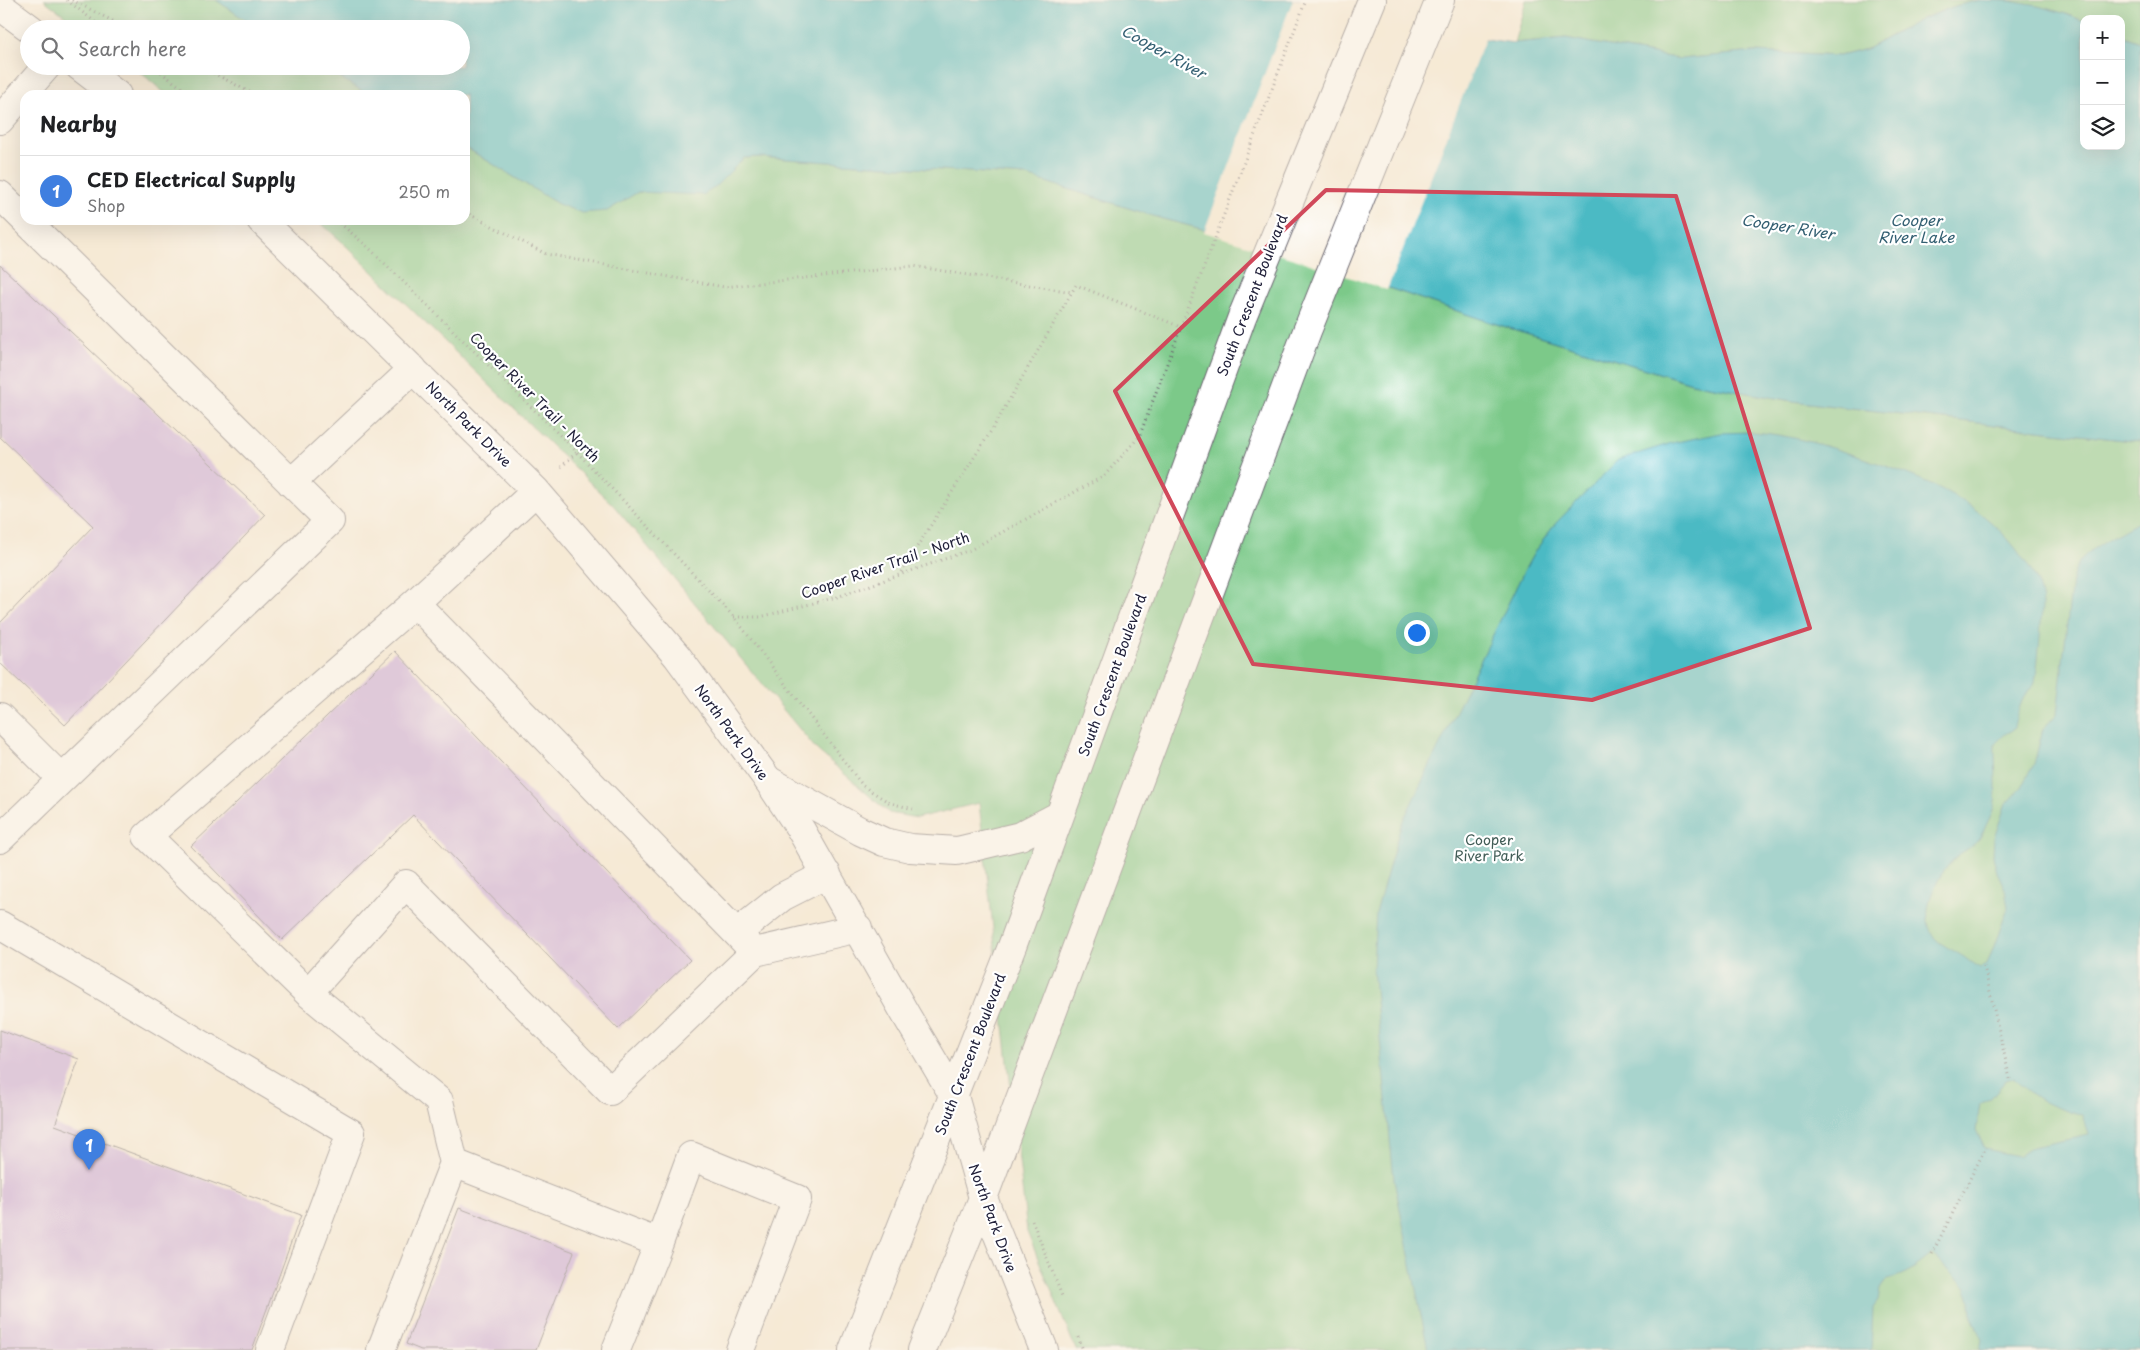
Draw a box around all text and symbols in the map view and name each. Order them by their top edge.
map controls [2080,15,2125,150]
button: + [2080,15,2125,60]
water label: Cooper River [1117,18,1212,85]
search box [20,20,470,75]
icon: search [38,34,66,62]
text: Search here [78,34,187,62]
button: − [2080,60,2125,105]
button: layers [2080,105,2125,150]
text: Nearby [40,107,117,139]
text: CED Electrical Supply [87,165,296,193]
text: 1 [52,179,60,203]
text: 250 m [399,179,450,203]
text: Shop [87,193,125,217]
water label: Cooper River [1740,207,1838,245]
water label: Cooper River Lake [1878,208,1955,248]
street label: South Crescent Boulevard [1211,211,1293,379]
street label: Cooper River Trail - North [465,327,605,467]
street label: North Park Drive [421,376,517,472]
street label: Cooper River Trail - North [798,526,972,604]
street label: South Crescent Boulevard [1073,590,1151,759]
your location [1404,620,1430,646]
street label: North Park Drive [690,680,774,785]
park label: Cooper River Park [1454,829,1525,866]
street label: South Crescent Boulevard [929,970,1011,1138]
pin: 1 [73,1129,105,1170]
street label: North Park Drive [964,1161,1022,1275]

